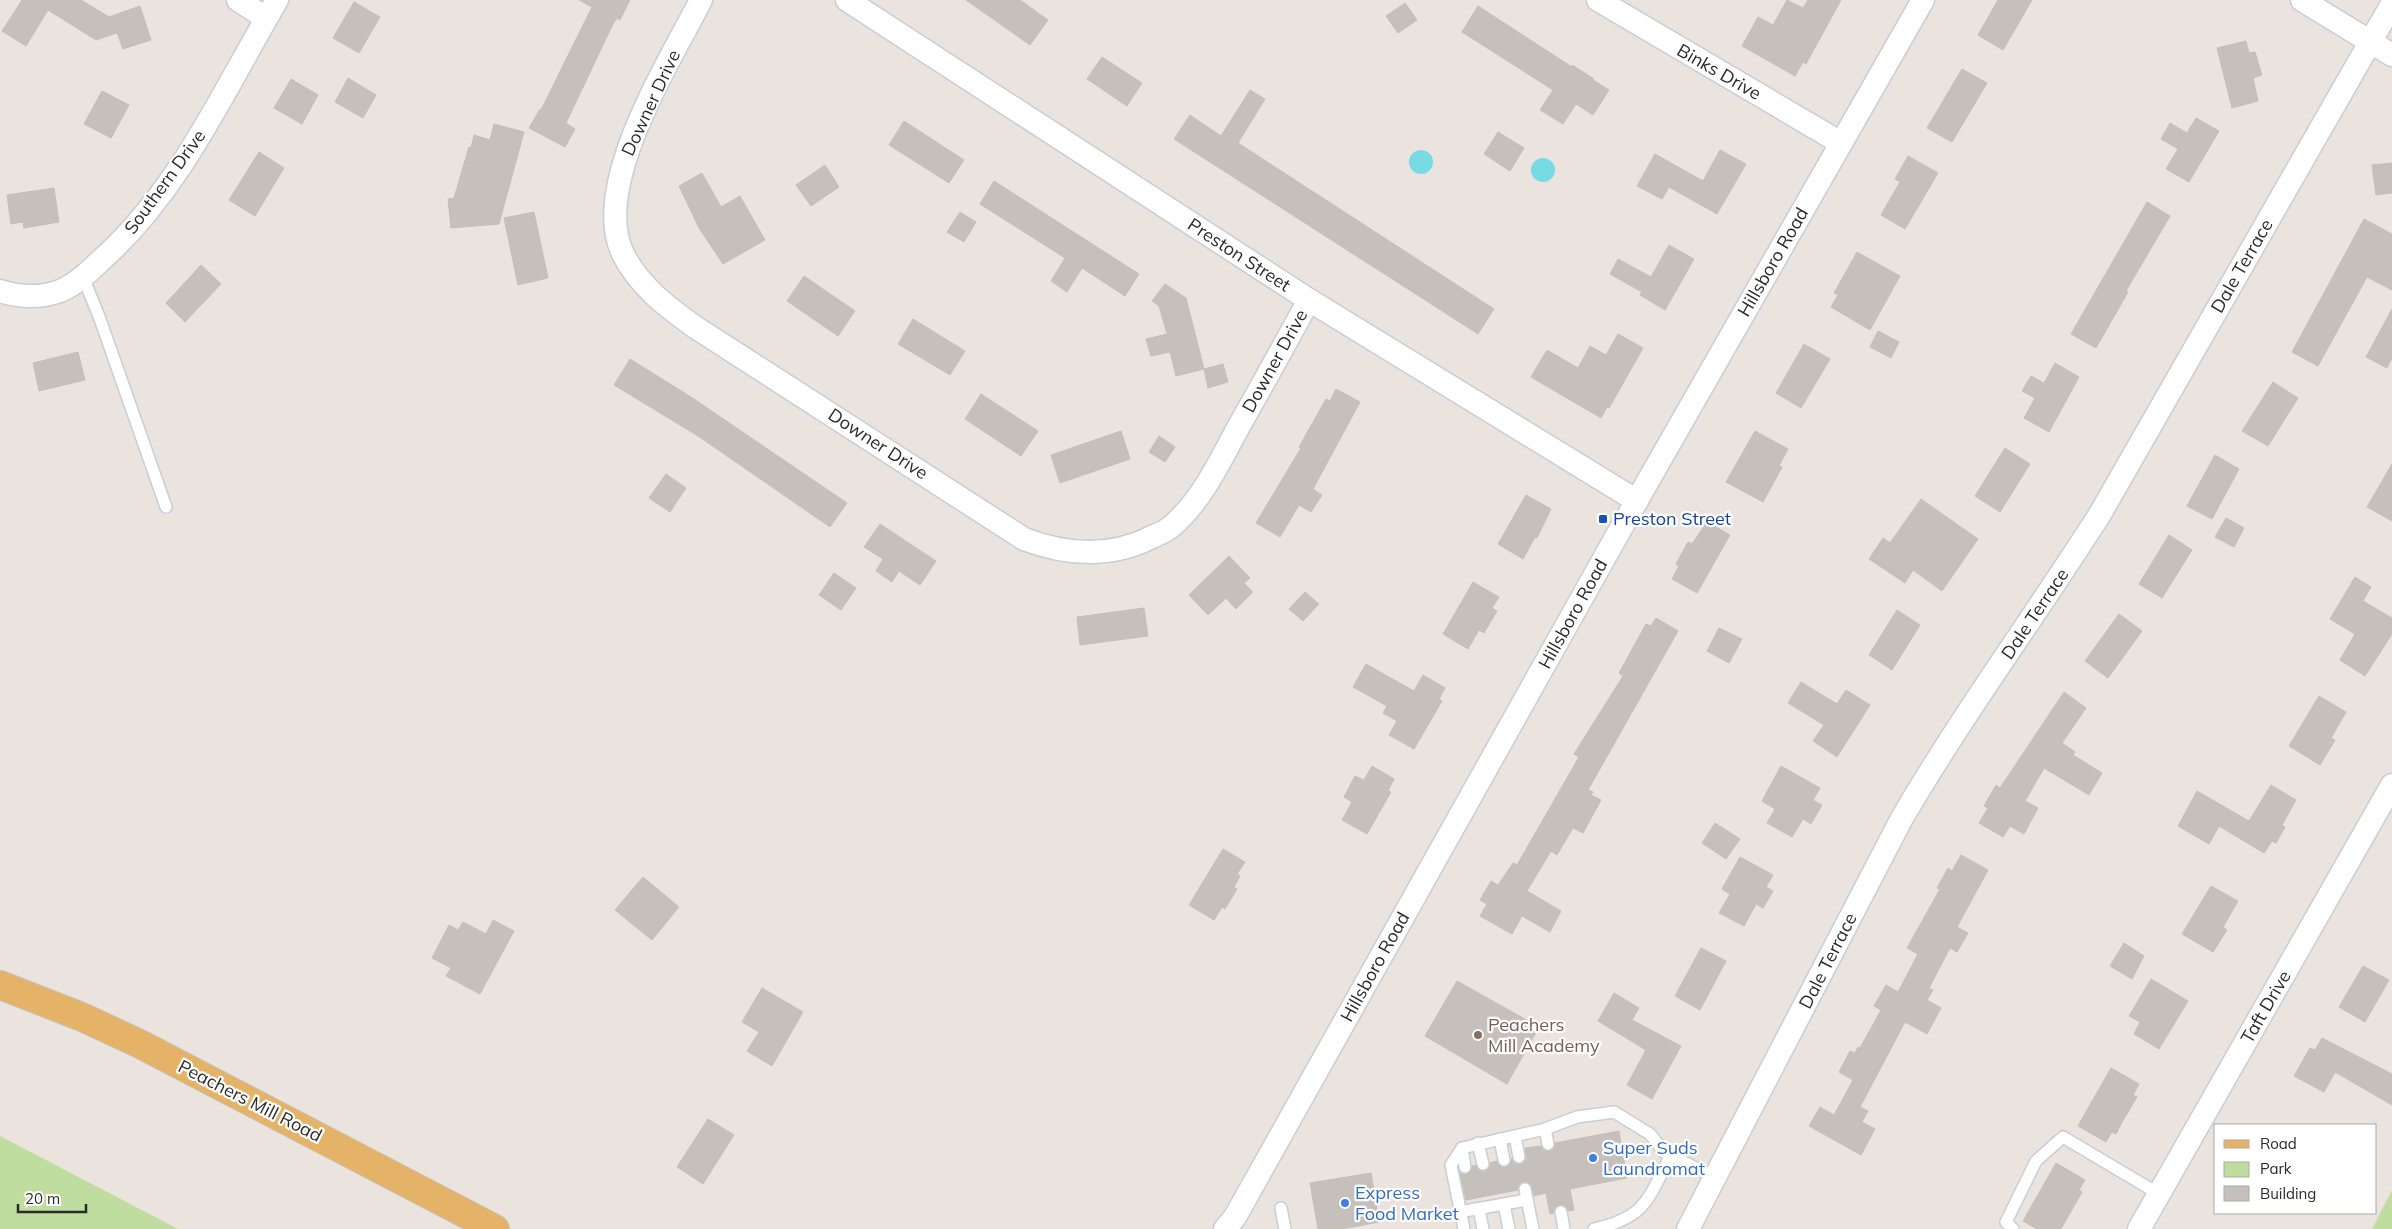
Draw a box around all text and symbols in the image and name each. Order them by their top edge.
street label: Binks Drive [1673,38,1765,105]
street label: Downer Drive [616,46,685,159]
street label: Southern Drive [119,125,210,239]
street label: Hillsboro Road [1732,203,1813,320]
street label: Preston Street [1183,213,1295,296]
street label: Dale Terrace [2205,215,2278,317]
street label: Downer Drive [1237,305,1312,416]
street label: Downer Drive [824,403,932,484]
place label: Preston Street [1613,507,1731,530]
marker: Preston Street [1597,513,1609,525]
street label: Hillsboro Road [1533,555,1612,673]
street label: Dale Terrace [1996,564,2073,664]
street label: Hillsboro Road [1335,908,1414,1026]
street label: Dale Terrace [1794,909,1862,1013]
street label: Taft Drive [2235,966,2296,1047]
place label: Peachers Mill Academy [1488,1013,1600,1057]
marker: Peachers Mill Academy [1472,1029,1484,1041]
street label: Peachers Mill Road [174,1054,326,1147]
legend [2214,1124,2377,1214]
text: Road [2260,1134,2297,1153]
place label: Super Suds Laundromat [1603,1136,1705,1180]
marker: Super Suds Laundromat [1587,1152,1599,1164]
text: Park [2260,1159,2292,1178]
place label: Express Food Market [1355,1181,1459,1225]
scale bar [18,1182,85,1214]
text: Building [2260,1184,2316,1203]
text: 20 m [25,1189,60,1208]
marker: Express Food Market [1339,1197,1351,1209]

